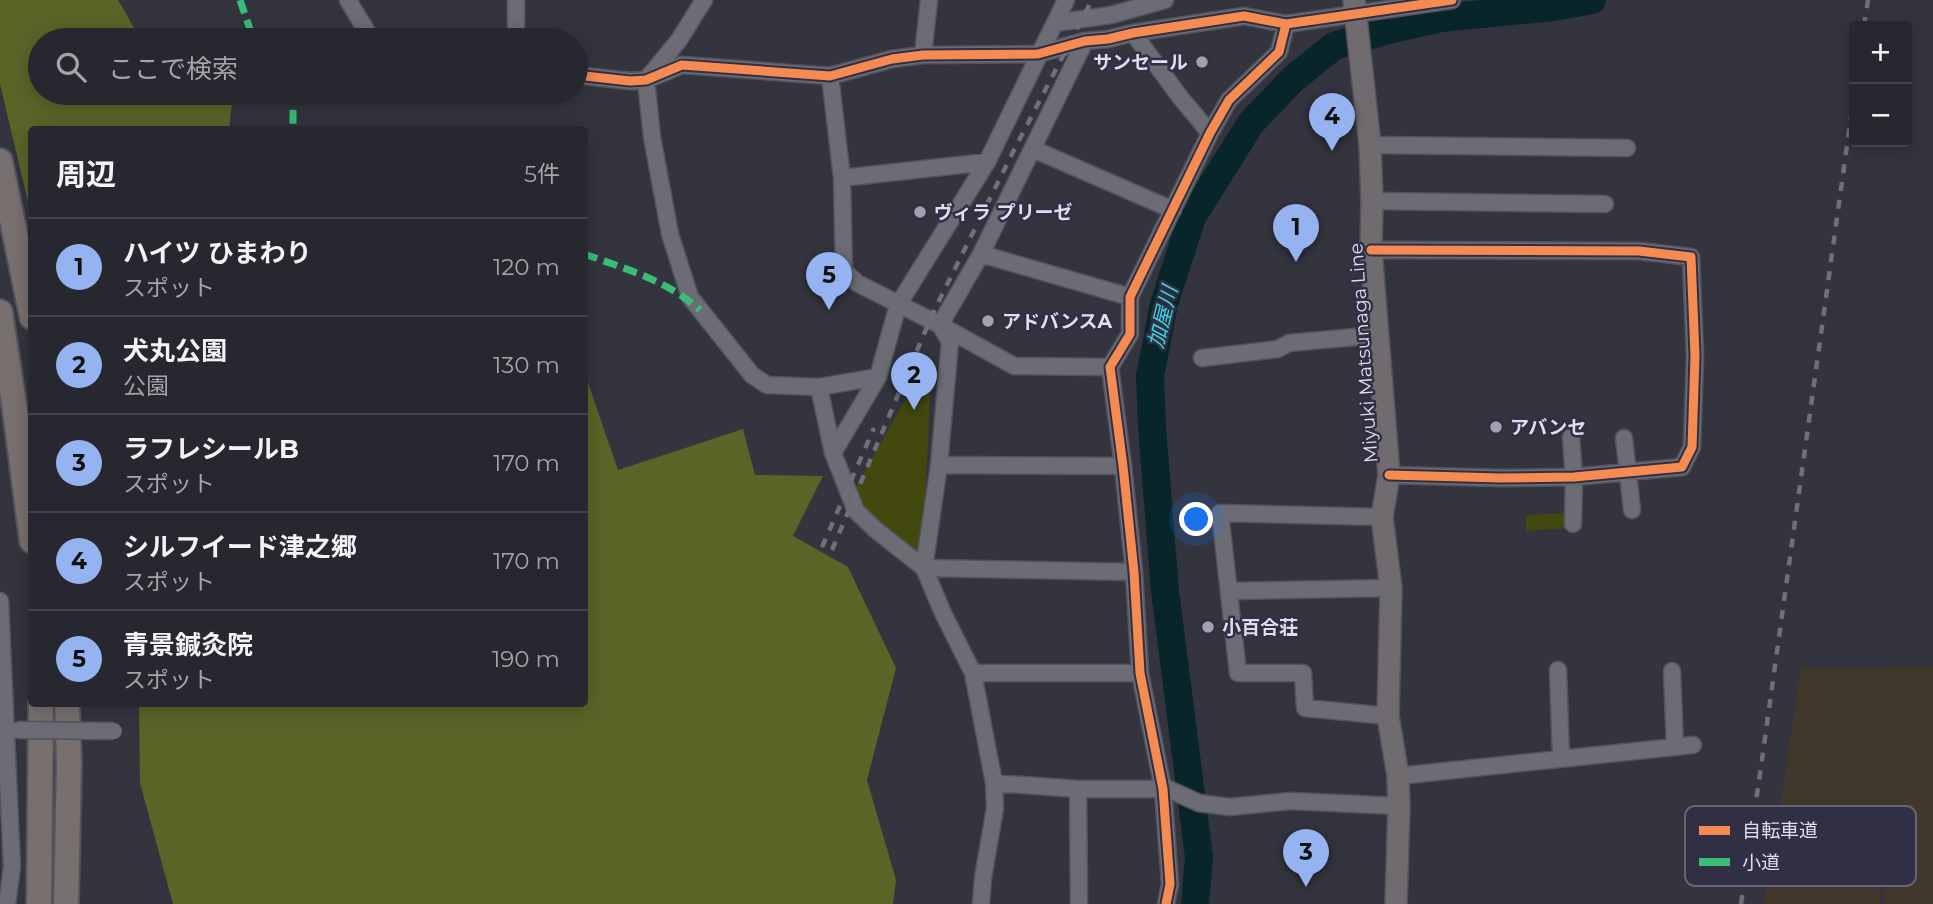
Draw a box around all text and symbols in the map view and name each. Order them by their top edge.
map controls [1849,21,1912,147]
button: + [1849,21,1912,84]
search box [28,28,588,105]
icon: search [52,48,90,86]
place label: サンセール [1093,51,1188,74]
text: ここで検索 [108,53,238,85]
marker: サンセール [1194,54,1210,70]
button: − [1849,84,1912,147]
pin: 4 [1309,93,1355,151]
text: 周辺 [56,156,116,193]
text: 5件 [524,160,560,188]
place label: ヴィラ プリーゼ [934,201,1072,224]
marker: ヴィラ プリーゼ [912,204,928,220]
pin: 1 [1273,204,1319,262]
text: ハイツ ひまわり [123,237,312,269]
street label: Miyuki Matsunaga Line [1344,242,1383,464]
pin: 5 [806,252,852,310]
text: 1 [74,253,84,281]
text: 120 m [493,253,560,281]
text: スポット [123,274,215,302]
water label: 加屋川 [1143,281,1183,350]
place label: アドバンスA [1002,310,1113,333]
marker: アドバンスA [980,313,996,329]
text: 犬丸公園 [123,335,227,367]
text: 2 [72,351,86,379]
text: 130 m [493,351,560,379]
pin: 2 [891,352,937,410]
text: 公園 [123,372,169,400]
place label: アバンセ [1510,416,1586,439]
marker: アバンセ [1488,419,1504,435]
text: ラフレシールB [123,433,299,465]
text: 3 [72,449,86,477]
text: 170 m [493,449,560,477]
text: スポット [123,470,215,498]
your location [1179,502,1213,536]
text: シルフイード津之郷 [123,531,357,563]
text: 4 [71,547,87,575]
text: 170 m [493,547,560,575]
text: スポット [123,568,215,596]
place label: 小百合荘 [1222,616,1298,639]
marker: 小百合荘 [1200,619,1216,635]
text: 青景鍼灸院 [123,629,253,661]
text: 5 [72,645,86,673]
text: 190 m [492,645,560,673]
text: スポット [123,666,215,694]
legend [1685,806,1916,886]
text: 自転車道 [1742,819,1818,842]
pin: 3 [1283,829,1329,887]
text: 小道 [1742,851,1780,874]

